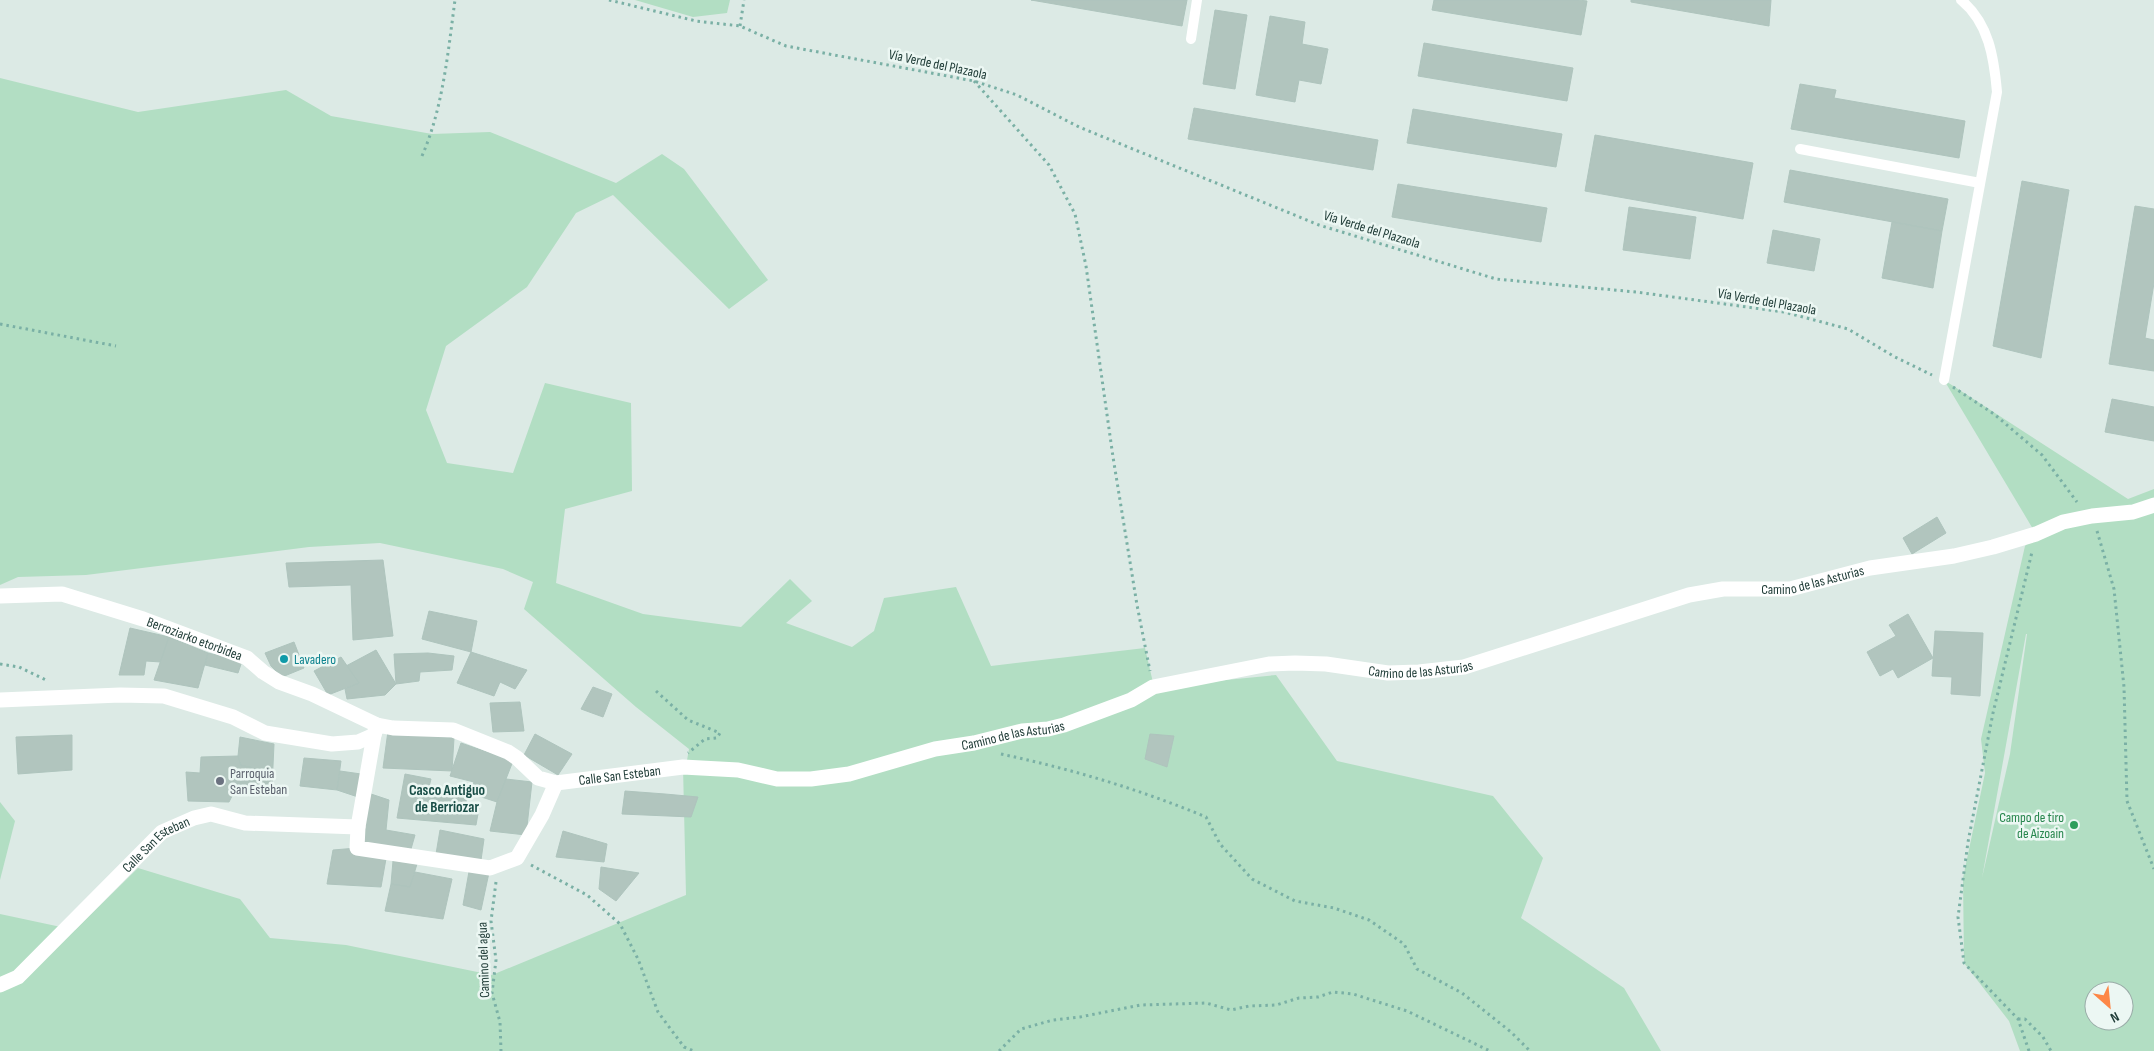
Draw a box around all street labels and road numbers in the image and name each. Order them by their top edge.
street label: Vía Verde del Plazaola [887,46,989,83]
street label: Vía Verde del Plazaola [1322,207,1422,252]
street label: Vía Verde del Plazaola [1716,284,1818,319]
street label: Camino de las Asturias [1761,562,1866,598]
street label: Berroziarko etorbidea [144,613,245,664]
street label: Camino de las Asturias [1367,657,1475,682]
street label: Camino de las Asturias [960,717,1066,754]
street label: Calle San Esteban [578,762,662,789]
street label: Calle San Esteban [119,813,192,876]
street label: Camino del agua [474,922,493,998]

